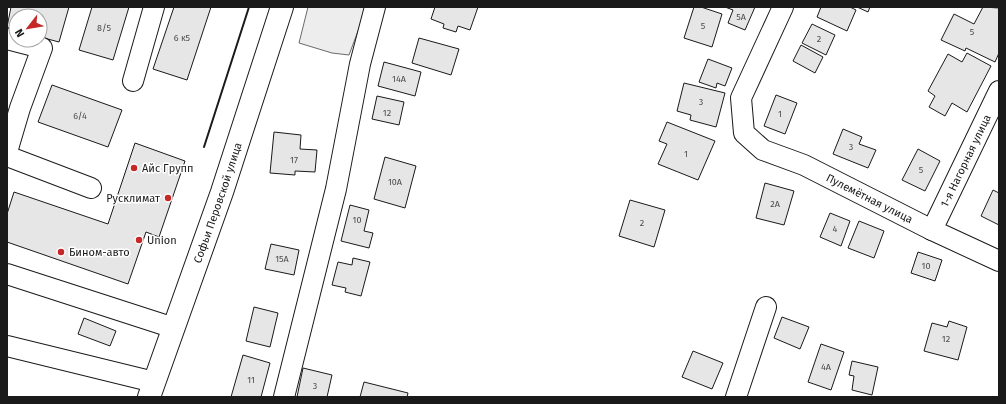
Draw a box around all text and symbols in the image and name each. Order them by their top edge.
north arrow [8,8,48,48]
house number: 5А [736,12,747,22]
house number: 5 [701,21,706,31]
house number: 8/5 [97,23,111,33]
text: N [12,26,27,39]
house number: 5 [970,27,975,37]
house number: 6 к5 [174,33,191,43]
house number: 2 [817,34,821,44]
house number: 14А [392,74,407,84]
house number: 3 [699,97,703,107]
house number: 12 [383,108,391,118]
house number: 1 [778,109,782,119]
house number: 6/4 [73,111,87,121]
street label: 1-я Нагорная улица [938,112,993,209]
street label: Софьи Перовской улица [191,141,244,265]
house number: 3 [849,142,853,152]
house number: 1 [684,149,688,159]
house number: 17 [290,155,298,165]
place label: Айс Групп [142,162,194,175]
marker: Айс Групп [129,163,139,173]
house number: 5 [919,165,924,175]
street label: Пулемётная улица [824,171,915,226]
house number: 10А [388,177,403,187]
place label: Русклимат [106,192,160,205]
marker: Русклимат [163,193,173,203]
house number: 2А [770,199,781,209]
house number: 10 [353,215,361,225]
house number: 2 [640,218,644,228]
house number: 4 [833,224,838,234]
place label: Union [147,234,177,247]
marker: Union [134,235,144,245]
place label: Бином-авто [69,246,130,259]
marker: Бином-авто [56,247,66,257]
house number: 15А [275,254,290,264]
house number: 10 [922,261,930,271]
house number: 12 [942,334,950,344]
house number: 4А [821,362,832,372]
house number: 11 [247,375,255,385]
house number: 3 [313,381,317,391]

